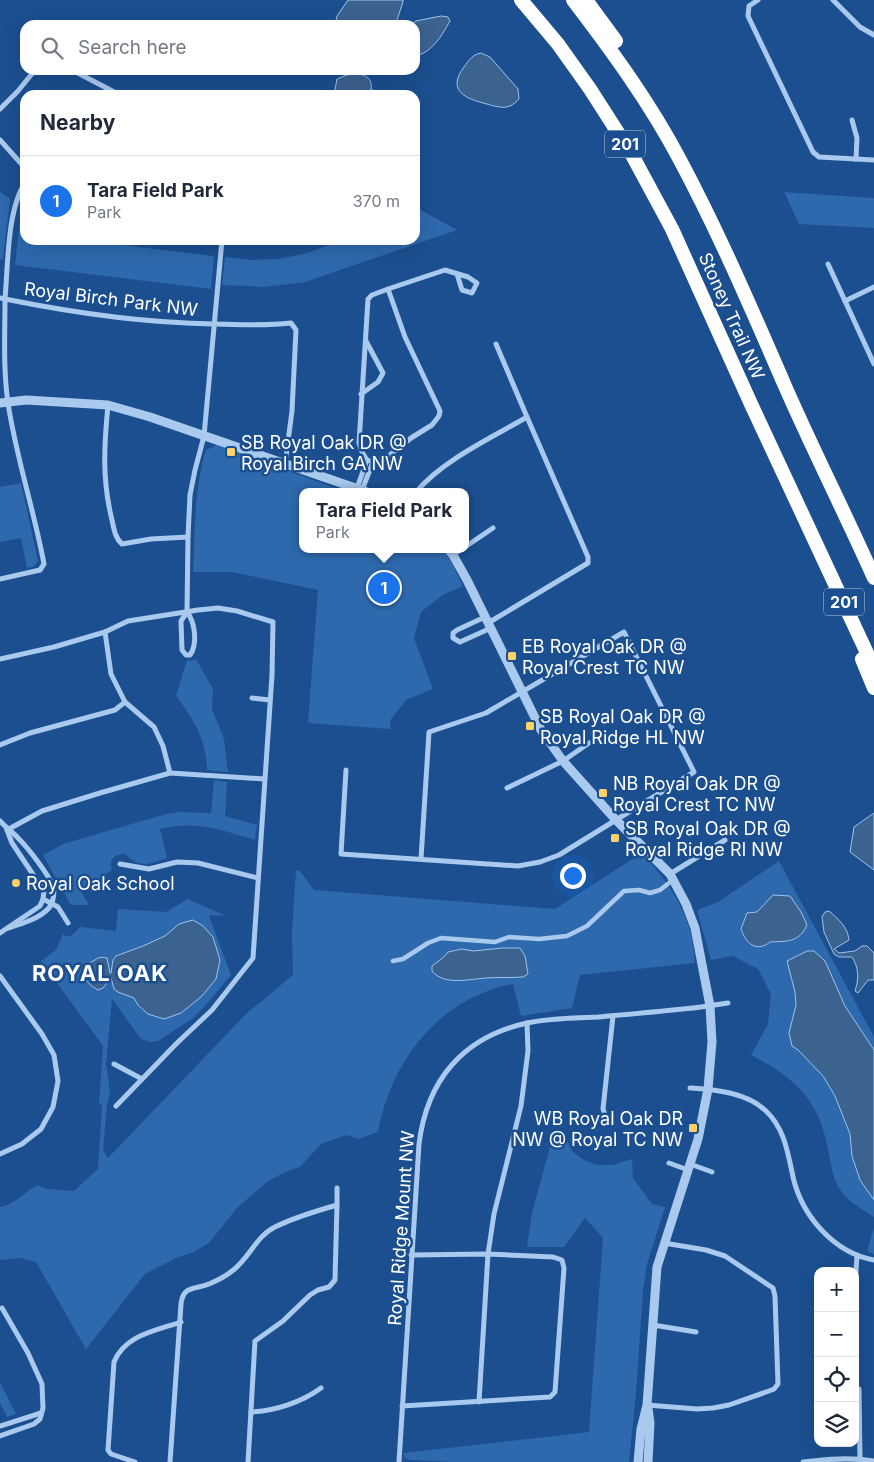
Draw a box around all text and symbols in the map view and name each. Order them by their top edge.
search box [20,20,420,75]
icon: search [38,34,66,62]
text: Search here [78,36,187,59]
text: Nearby [40,110,115,135]
road number: 201 [605,130,645,158]
text: Tara Field Park [87,179,224,202]
text: 1 [53,191,59,211]
text: 370 m [353,191,400,211]
text: Park [87,202,121,222]
street label: Stoney Trail NW [695,249,769,383]
street label: Royal Birch Park NW [23,278,199,320]
place label: SB Royal Oak DR @ Royal Birch GA NW [241,432,407,474]
marker: SB Royal Oak DR @ Royal Birch GA NW [225,446,237,458]
popup [299,488,469,553]
text: Tara Field Park [316,499,452,522]
text: Park [316,522,350,542]
pin: 1 [368,569,400,607]
road number: 201 [824,588,864,616]
place label: EB Royal Oak DR @ Royal Crest TC NW [522,636,687,678]
marker: EB Royal Oak DR @ Royal Crest TC NW [506,650,518,662]
place label: SB Royal Oak DR @ Royal Ridge HL NW [540,706,706,748]
marker: SB Royal Oak DR @ Royal Ridge HL NW [524,720,536,732]
place label: NB Royal Oak DR @ Royal Crest TC NW [613,773,781,815]
marker: NB Royal Oak DR @ Royal Crest TC NW [597,787,609,799]
place label: SB Royal Oak DR @ Royal Ridge RI NW [625,818,791,860]
marker: SB Royal Oak DR @ Royal Ridge RI NW [609,832,621,844]
your location [560,863,586,889]
place label: Royal Oak School [26,873,175,894]
marker: Royal Oak School [10,877,22,889]
district label: ROYAL OAK [32,960,168,986]
place label: WB Royal Oak DR NW @ Royal TC NW [512,1108,683,1150]
marker: WB Royal Oak DR NW @ Royal TC NW [687,1122,699,1134]
street label: Royal Ridge Mount NW [384,1130,418,1326]
map controls [814,1267,859,1447]
button: + [814,1267,859,1312]
button: − [814,1312,859,1357]
button: locate [814,1357,859,1402]
button: layers [814,1402,859,1447]

